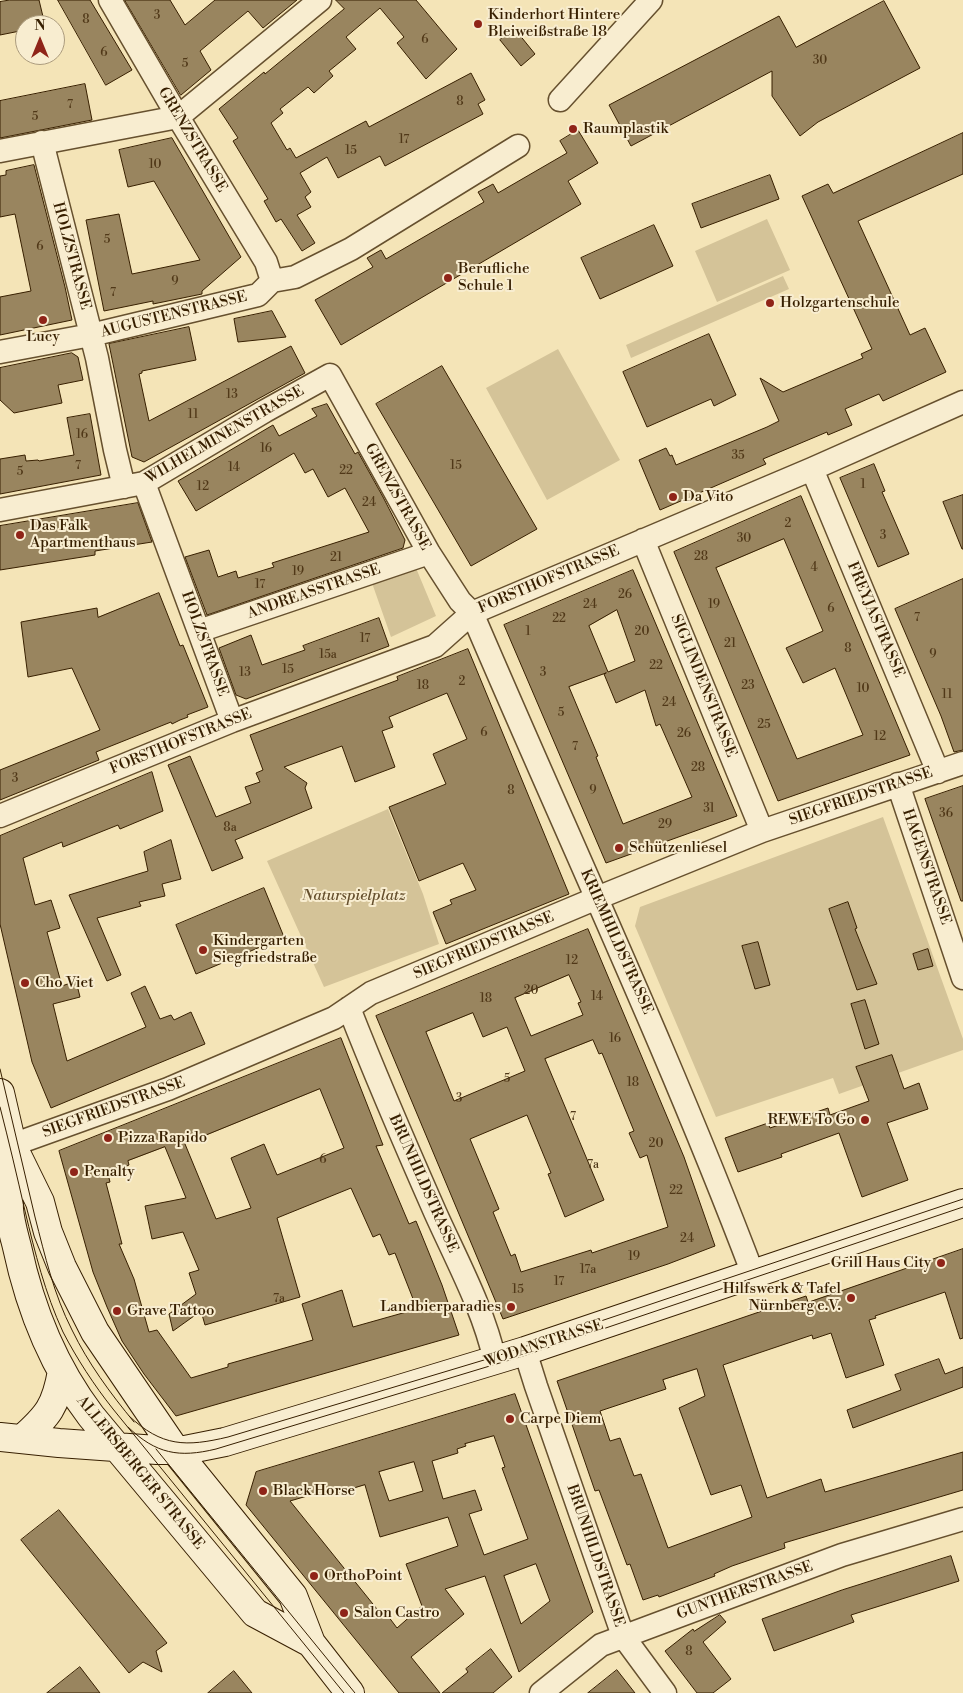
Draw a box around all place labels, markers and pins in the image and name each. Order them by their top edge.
place label: Kinderhort Hintere Bleiweißstraße 18 [488,6,620,41]
marker: Kinderhort Hintere Bleiweißstraße 18 [472,18,484,30]
place label: Raumplastik [583,120,668,138]
marker: Raumplastik [567,123,579,135]
place label: Berufliche Schule 1 [458,260,530,295]
marker: Berufliche Schule 1 [442,272,454,284]
place label: Holzgartenschule [780,294,900,312]
marker: Holzgartenschule [764,297,776,309]
marker: Lucy [37,314,49,326]
place label: Lucy [26,328,60,346]
place label: Da Vito [683,488,734,506]
marker: Da Vito [667,491,679,503]
place label: Das Falk Apartmenthaus [30,517,136,552]
marker: Das Falk Apartmenthaus [14,529,26,541]
place label: Schützenliesel [629,839,727,857]
marker: Schützenliesel [613,842,625,854]
place label: Kindergarten Siegfriedstraße [213,932,317,967]
marker: Kindergarten Siegfriedstraße [197,944,209,956]
place label: Cho Viet [35,974,93,992]
marker: Cho Viet [19,977,31,989]
place label: REWE To Go [767,1111,855,1129]
marker: REWE To Go [859,1114,871,1126]
place label: Pizza Rapido [118,1129,207,1147]
marker: Pizza Rapido [102,1132,114,1144]
place label: Penalty [84,1163,134,1181]
marker: Penalty [68,1166,80,1178]
place label: Grill Haus City [831,1254,931,1272]
marker: Grill Haus City [935,1257,947,1269]
place label: Hilfswerk & Tafel Nürnberg e.V. [723,1280,841,1315]
marker: Hilfswerk & Tafel Nürnberg e.V. [845,1292,857,1304]
place label: Landbierparadies [380,1298,501,1316]
marker: Landbierparadies [505,1301,517,1313]
place label: Grave Tattoo [127,1302,214,1320]
marker: Grave Tattoo [111,1305,123,1317]
place label: Carpe Diem [520,1410,601,1428]
marker: Carpe Diem [504,1413,516,1425]
place label: Black Horse [273,1482,355,1500]
marker: Black Horse [257,1485,269,1497]
place label: OrthoPoint [324,1567,402,1585]
marker: OrthoPoint [308,1570,320,1582]
place label: Salon Castro [354,1604,440,1622]
marker: Salon Castro [338,1607,350,1619]

